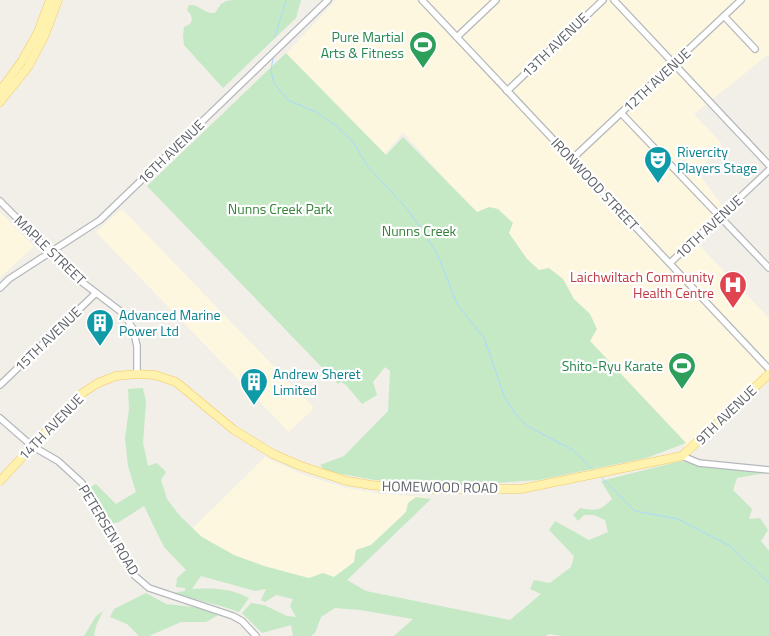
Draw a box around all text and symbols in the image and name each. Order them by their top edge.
street label: 13TH AVENUE [517,7,593,82]
place label: Pure Martial Arts & Fitness [321,26,404,63]
sports icon: Pure Martial Arts & Fitness [408,30,438,69]
street label: 12TH AVENUE [618,43,695,117]
street label: 16TH AVENUE [133,114,209,189]
street label: IRONWOOD STREET [547,133,644,235]
place label: Rivercity Players Stage [677,141,757,178]
theatre icon: Rivercity Players Stage [643,145,673,184]
street label: 10TH AVENUE [670,190,747,264]
park label: Nunns Creek Park [228,198,333,219]
street label: MAPLE STREET [10,210,91,290]
park label: Nunns Creek [382,220,457,241]
place label: Laichwiltach Community Health Centre [570,266,714,303]
hospital icon: Laichwiltach Community Health Centre [718,270,748,309]
street label: 15TH AVENUE [10,301,86,376]
place label: Advanced Marine Power Ltd [119,304,221,341]
building icon: Advanced Marine Power Ltd [85,308,115,347]
sports icon: Shito-Ryu Karate [667,351,697,390]
place label: Shito-Ryu Karate [562,355,663,376]
place label: Andrew Sheret Limited [273,363,361,400]
building icon: Andrew Sheret Limited [239,367,269,406]
street label: 9TH AVENUE [690,380,761,449]
street label: 14TH AVENUE [13,388,88,465]
street label: HOMEWOOD ROAD [382,475,498,498]
street label: PETERSEN ROAD [74,480,145,579]

